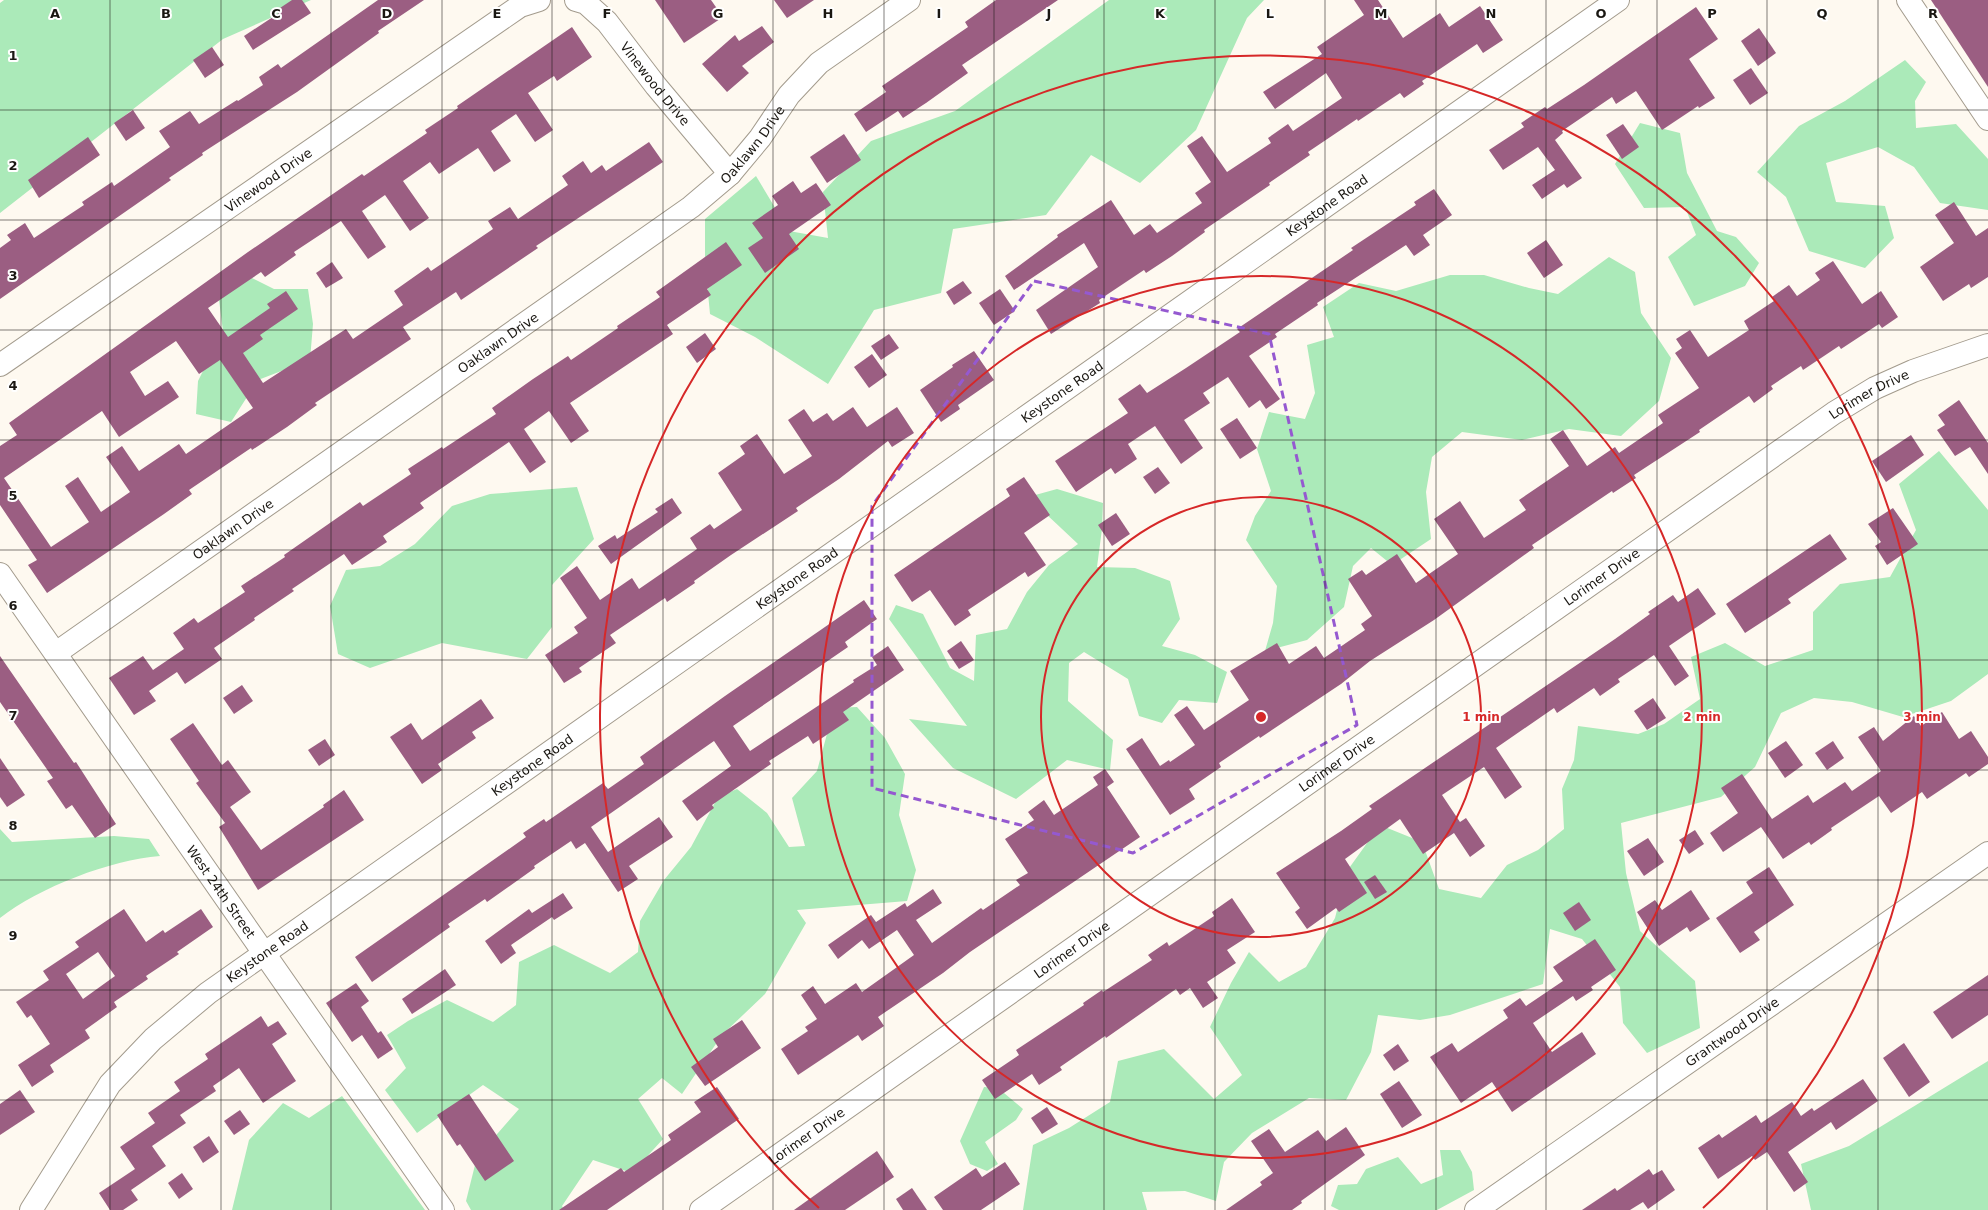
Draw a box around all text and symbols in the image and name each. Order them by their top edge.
text: A [50,6,60,21]
text: B [161,6,171,21]
text: C [271,6,281,21]
text: D [382,6,393,21]
text: E [493,6,501,21]
text: F [603,6,611,21]
text: G [713,6,723,21]
text: H [823,6,833,21]
text: I [937,6,941,21]
text: J [1046,6,1051,21]
text: K [1155,6,1166,21]
text: L [1266,6,1274,21]
text: M [1375,6,1387,21]
text: N [1486,6,1496,21]
text: O [1595,6,1607,21]
text: P [1707,6,1717,21]
text: Q [1816,6,1828,21]
text: R [1928,6,1938,21]
street label: Vinewood Drive [617,39,693,128]
text: 1 [8,48,18,63]
street label: Oaklawn Drive [717,103,788,187]
street label: Vinewood Drive [222,145,315,215]
text: 2 [8,158,18,173]
street label: Keystone Road [1283,172,1371,239]
text: 3 [8,268,18,283]
street label: Oaklawn Drive [455,310,541,376]
street label: Keystone Road [1018,358,1106,426]
street label: Lorimer Drive [1826,367,1911,422]
text: 4 [8,378,18,393]
text: 5 [8,488,18,503]
street label: Oaklawn Drive [190,496,276,563]
street label: Keystone Road [753,545,841,613]
street label: Lorimer Drive [1561,545,1642,609]
text: 6 [8,598,18,613]
text: 7 [8,708,18,723]
centre of rings [1254,710,1268,724]
text: 1 min [1462,710,1500,724]
text: 2 min [1683,710,1721,724]
text: 3 min [1903,710,1941,724]
street label: Keystone Road [489,731,576,799]
street label: Lorimer Drive [1296,732,1377,795]
text: 8 [8,818,18,833]
street label: West 24th Street [183,843,258,941]
street label: Keystone Road [224,918,311,986]
street label: Lorimer Drive [1031,918,1112,981]
text: 9 [8,928,18,943]
street label: Grantwood Drive [1683,994,1782,1070]
street label: Lorimer Drive [766,1104,847,1168]

